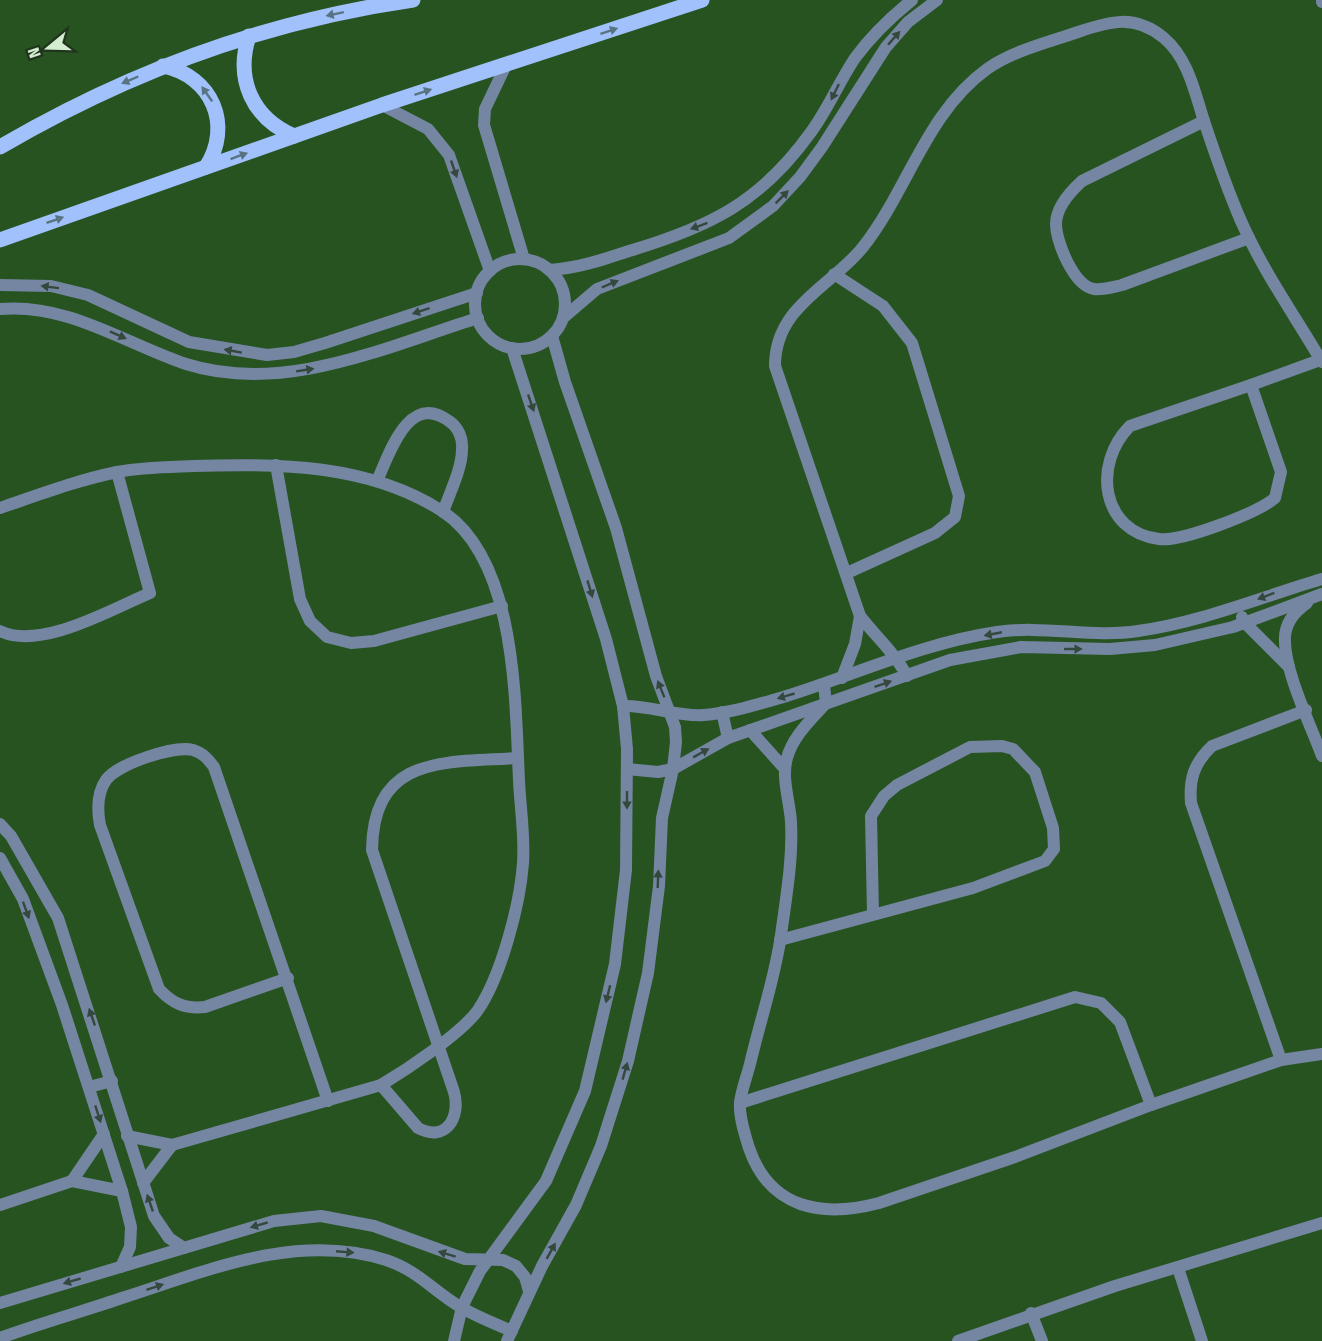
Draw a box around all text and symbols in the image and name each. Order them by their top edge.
one-way arrow [325,10,344,19]
north arrow [18,18,78,78]
one-way arrow [600,26,618,35]
one-way arrow [887,31,900,46]
text: N [24,45,45,60]
one-way arrow [120,75,138,85]
one-way arrow [831,84,840,101]
one-way arrow [201,86,213,102]
one-way arrow [414,87,432,96]
one-way arrow [230,150,248,160]
one-way arrow [450,160,460,178]
one-way arrow [774,190,788,204]
one-way arrow [46,215,64,225]
one-way arrow [690,222,708,232]
one-way arrow [601,279,618,288]
one-way arrow [41,283,60,292]
one-way arrow [412,307,430,316]
one-way arrow [109,330,126,339]
one-way arrow [223,346,242,355]
one-way arrow [296,365,315,374]
one-way arrow [526,395,536,413]
one-way arrow [586,580,595,598]
one-way arrow [1257,592,1275,602]
one-way arrow [983,630,1002,639]
one-way arrow [1063,644,1082,654]
one-way arrow [656,679,666,697]
one-way arrow [874,679,892,689]
one-way arrow [777,692,795,701]
one-way arrow [693,748,710,758]
one-way arrow [622,791,632,810]
one-way arrow [654,870,663,889]
one-way arrow [22,901,32,919]
one-way arrow [603,985,613,1003]
one-way arrow [87,1008,96,1026]
one-way arrow [621,1062,630,1080]
one-way arrow [94,1105,103,1123]
one-way arrow [145,1194,154,1212]
one-way arrow [249,1221,267,1230]
one-way arrow [546,1242,556,1259]
one-way arrow [336,1247,355,1257]
one-way arrow [438,1249,456,1258]
one-way arrow [63,1277,81,1286]
one-way arrow [146,1282,164,1291]

